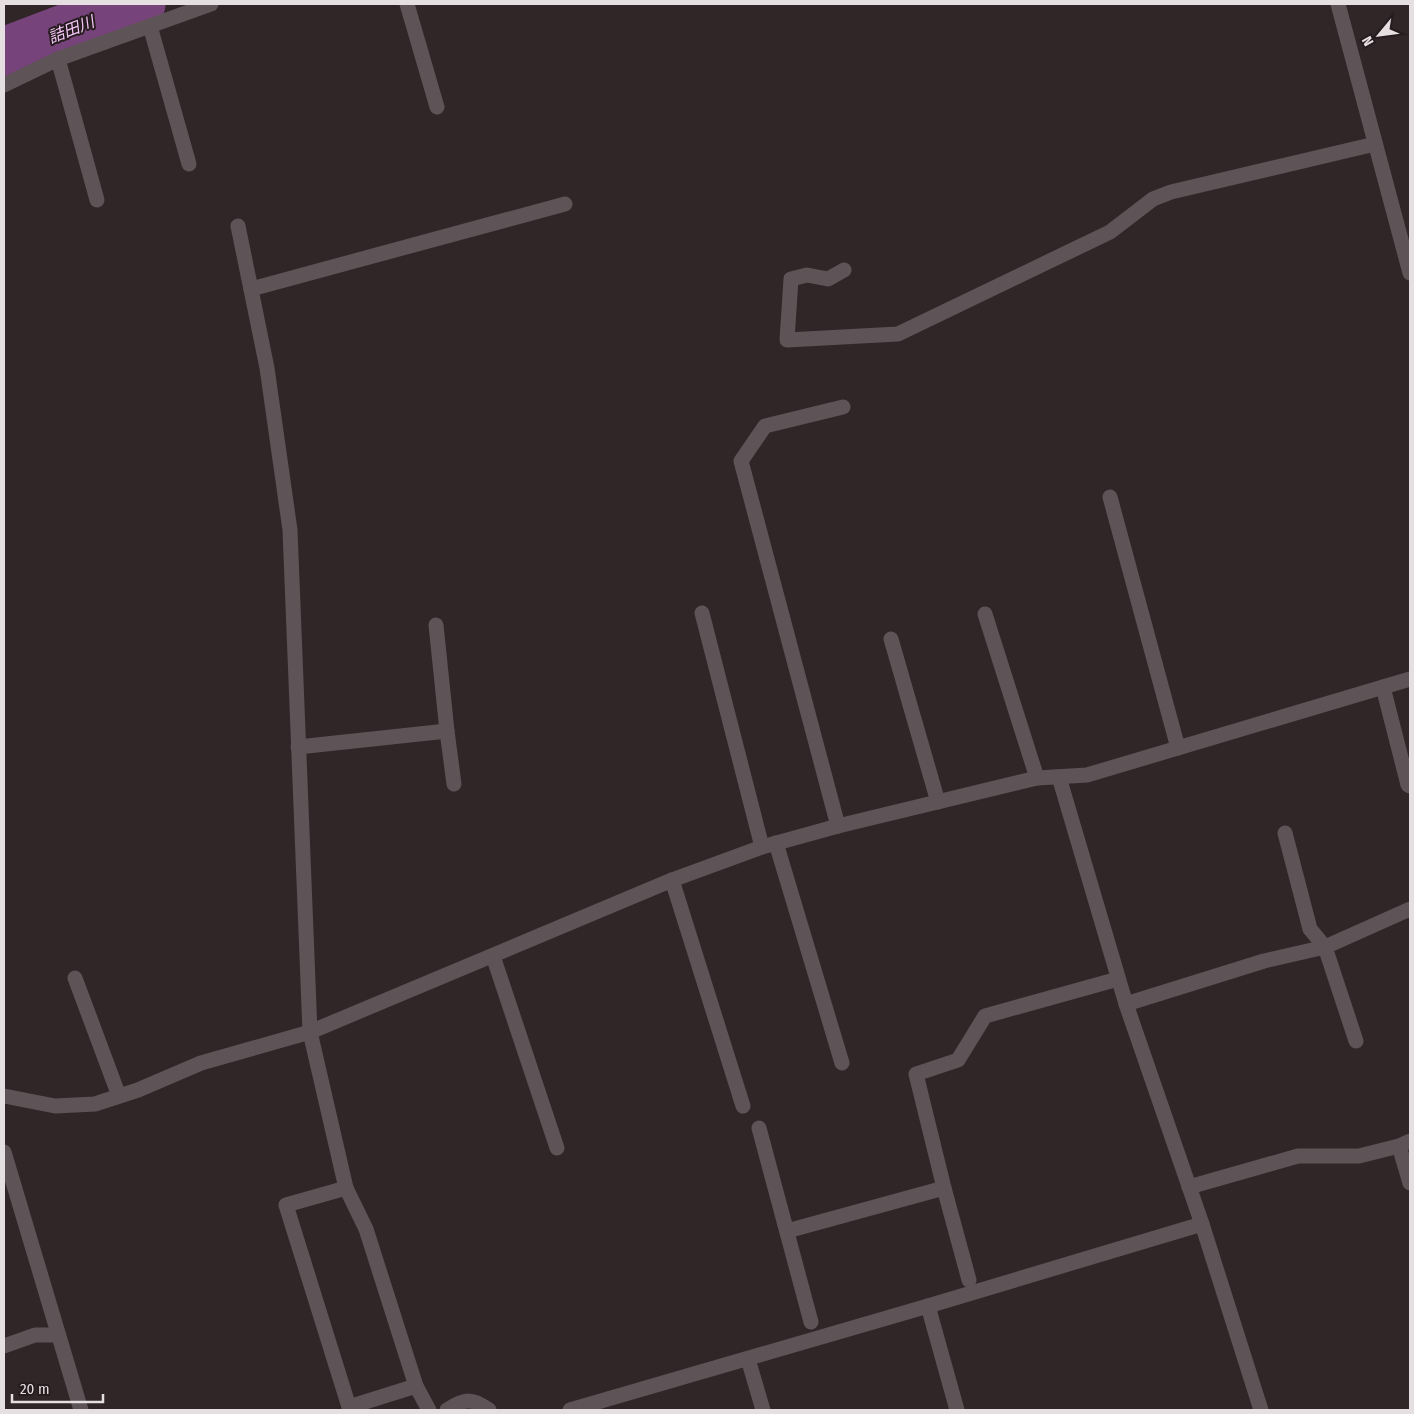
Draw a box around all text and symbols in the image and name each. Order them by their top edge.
north arrow [1354,10,1404,60]
water label: 詰田川 [45,11,99,47]
text: N [1359,33,1378,49]
scale bar [12,1372,104,1404]
text: 20 m [20,1380,50,1398]

